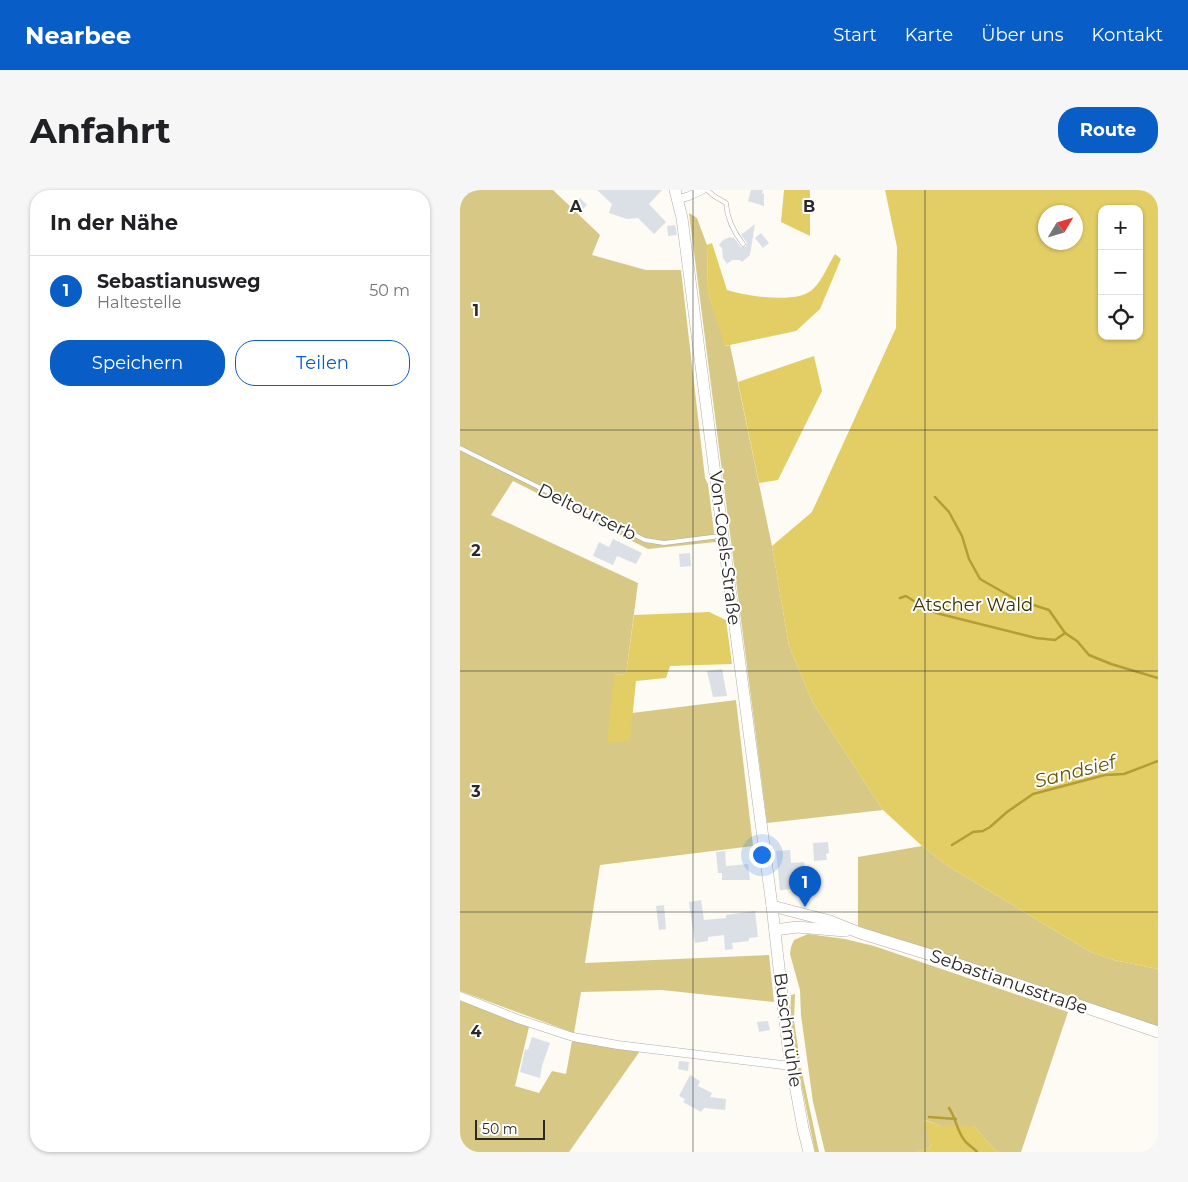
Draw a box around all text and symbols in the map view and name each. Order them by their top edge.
text: Nearbee [25,21,131,50]
text: Start [833,24,877,46]
text: Karte [905,24,953,46]
text: Über uns [981,24,1064,46]
text: Kontakt [1092,24,1163,46]
button: Route [1058,107,1158,153]
text: Anfahrt [30,109,171,152]
text: A [569,197,583,216]
text: B [803,197,815,216]
north arrow [1038,205,1083,250]
map controls [1098,205,1143,340]
button: + [1098,205,1143,250]
text: In der Nähe [50,210,178,235]
button: − [1098,250,1143,295]
text: Sebastianusweg [97,270,260,293]
text: 1 [63,281,69,300]
text: 50 m [369,281,410,300]
text: Haltestelle [97,293,181,312]
button: locate [1098,295,1143,340]
text: 1 [473,301,479,320]
button: Speichern [50,340,225,386]
button: Teilen [235,340,410,386]
street label: Von-Coels-Straße [705,470,745,626]
street label: Deltourserb [534,479,640,545]
text: 2 [471,541,481,560]
park label: Atscher Wald [913,594,1033,616]
water label: Sandsief [1032,750,1120,793]
text: 3 [470,782,481,801]
your location [749,842,775,868]
pin: 1 [789,866,821,907]
street label: Sebastianusstraße [927,945,1091,1019]
street label: Buschmühle [769,971,807,1089]
text: 4 [470,1022,482,1041]
scale bar [475,1117,545,1140]
text: 50 m [482,1120,518,1138]

